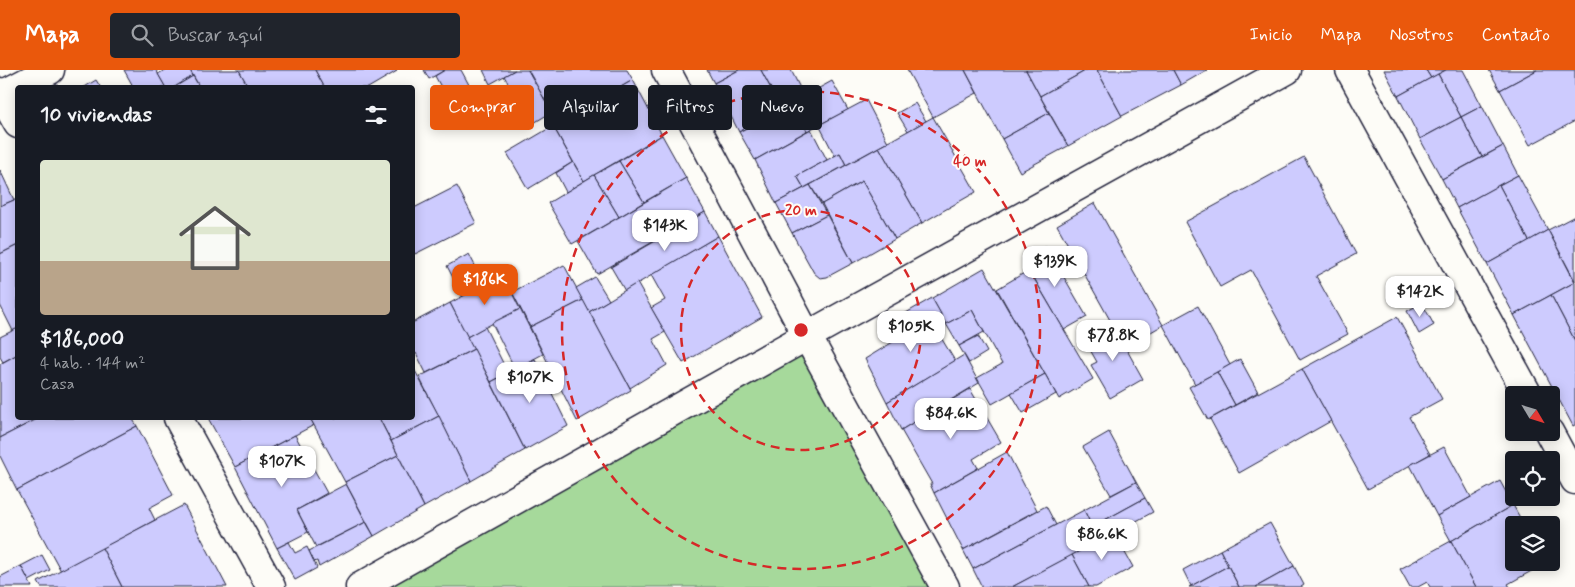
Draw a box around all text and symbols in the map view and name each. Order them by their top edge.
search box [110,13,460,58]
text: Mapa [25,20,80,51]
icon: search [128,21,156,49]
text: Buscar aquí [168,23,263,48]
text: Inicio [1250,23,1292,47]
text: Mapa [1320,23,1361,47]
text: Nosotros [1389,23,1454,47]
text: Contacto [1482,23,1550,47]
chip: Comprar [430,85,534,130]
chip: Alquilar [544,85,638,130]
chip: Filtros [648,85,732,130]
chip: Nuevo [742,85,822,130]
text: 10 viviendas [40,101,152,129]
icon: filters [362,101,390,129]
text: 40 m [953,152,987,172]
icon: home [170,193,260,283]
text: 20 m [785,201,817,221]
pin: $143K [630,210,700,252]
text: $143K [643,215,687,236]
pin: $139K [1020,246,1090,288]
text: $139K [1033,251,1077,272]
pin: $186K [450,264,520,306]
text: $186K [463,269,507,290]
pin: $142K [1385,276,1455,318]
text: $142K [1396,281,1444,302]
pin: $105K [876,310,946,353]
text: $105K [888,316,934,337]
pin: $78.8K [1072,320,1154,362]
centre of rings [792,321,810,339]
text: $186,000 [40,325,124,353]
text: $78.8K [1087,325,1139,346]
text: 4 hab. · 144 m² [40,353,145,374]
pin: $107K [495,362,565,404]
text: $107K [507,367,553,388]
text: Casa [40,374,75,395]
north arrow [1505,386,1560,441]
map controls [1505,386,1560,571]
pin: $84.6K [910,398,992,440]
text: $84.6K [926,403,976,424]
pin: $107K [247,446,317,488]
text: $107K [259,451,305,472]
button: locate [1505,451,1560,506]
button: layers [1505,516,1560,571]
pin: $86.6K [1061,518,1143,561]
text: $86.6K [1077,524,1127,545]

